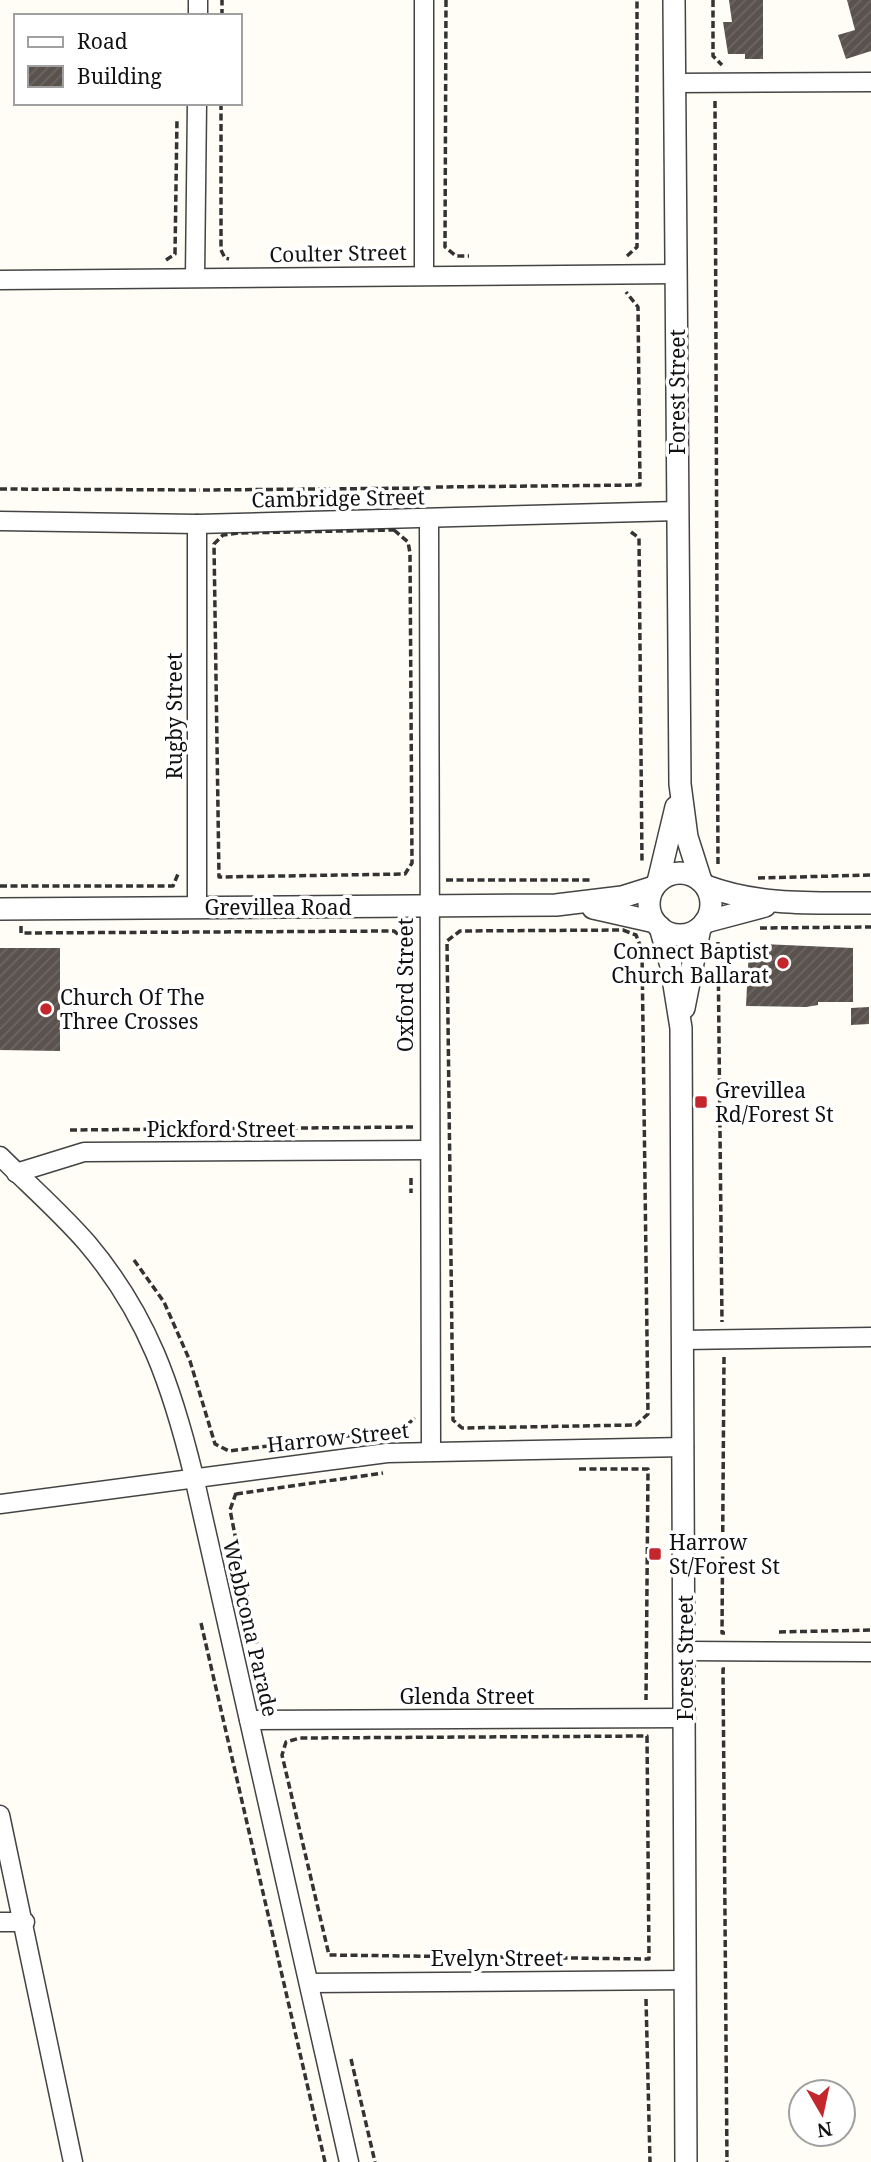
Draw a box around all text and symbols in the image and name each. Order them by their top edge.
legend [14,14,242,105]
text: Road [77,27,128,55]
text: Building [77,62,162,90]
street label: Coulter Street [269,238,407,268]
street label: Forest Street [663,329,691,455]
street label: Cambridge Street [251,482,425,514]
street label: Rugby Street [160,653,188,779]
street label: Grevillea Road [204,893,352,921]
street label: Oxford Street [391,918,419,1052]
place label: Connect Baptist Church Ballarat [611,937,769,989]
marker: Connect Baptist Church Ballarat [775,955,791,971]
place label: Church Of The Three Crosses [60,983,205,1035]
marker: Church Of The Three Crosses [38,1001,54,1017]
place label: Grevillea Rd/Forest St [715,1076,834,1128]
marker: Grevillea Rd/Forest St [693,1094,709,1110]
street label: Pickford Street [147,1115,295,1143]
street label: Harrow Street [266,1416,410,1458]
place label: Harrow St/Forest St [669,1528,780,1580]
street label: Webbcona Parade [217,1537,285,1719]
marker: Harrow St/Forest St [647,1546,663,1562]
street label: Forest Street [671,1595,699,1721]
street label: Glenda Street [399,1682,535,1710]
street label: Evelyn Street [431,1944,563,1972]
north arrow [787,2078,857,2148]
text: N [815,2116,834,2144]

